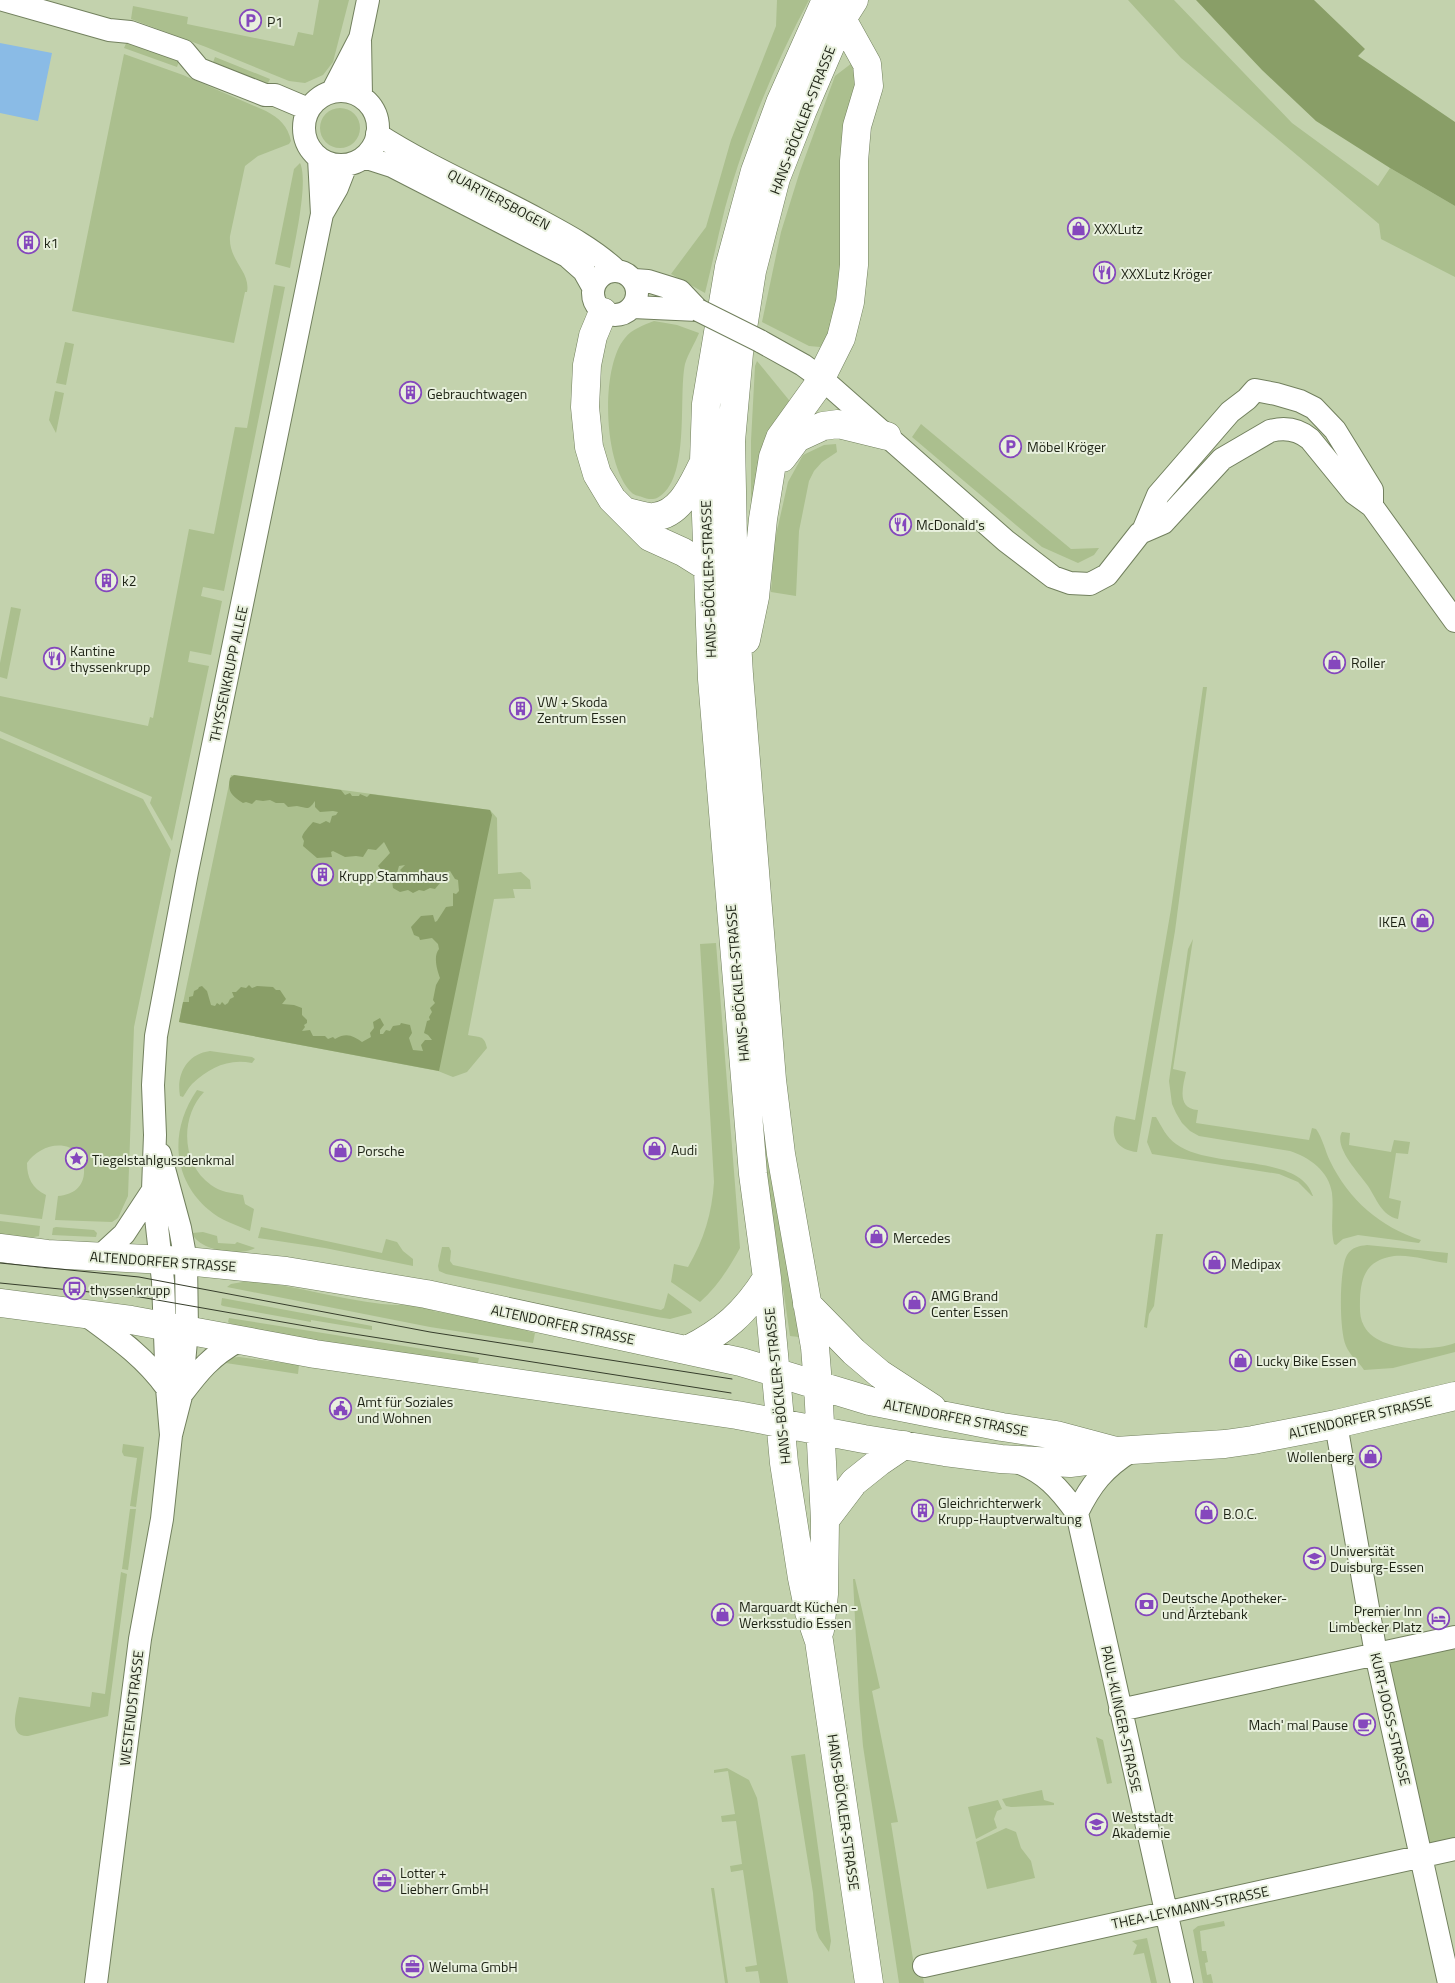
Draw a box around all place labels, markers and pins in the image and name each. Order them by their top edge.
parking icon: P1 [239,9,263,33]
place label: P1 [267,11,283,32]
shop icon: XXXLutz [1066,216,1090,240]
place label: XXXLutz [1094,218,1143,239]
building icon: k1 [16,230,40,254]
place label: k1 [44,232,59,253]
restaurant icon: XXXLutz Kröger [1093,261,1117,285]
place label: XXXLutz Kröger [1121,263,1212,284]
building icon: Gebrauchtwagen [399,381,423,405]
place label: Gebrauchtwagen [427,383,527,404]
parking icon: Möbel Kröger [999,434,1023,458]
place label: Möbel Kröger [1027,436,1106,457]
restaurant icon: McDonald's [888,512,912,536]
place label: McDonald's [916,514,985,535]
building icon: k2 [94,568,118,592]
place label: k2 [122,570,137,591]
place label: Kantine thyssenkrupp [70,640,150,677]
restaurant icon: Kantine thyssenkrupp [42,646,66,670]
shop icon: Roller [1323,650,1347,674]
place label: Roller [1351,652,1385,673]
place label: VW + Skoda Zentrum Essen [537,691,626,728]
building icon: VW + Skoda Zentrum Essen [509,697,533,721]
building icon: Krupp Stammhaus [311,863,335,887]
place label: Krupp Stammhaus [339,865,448,886]
shop icon: IKEA [1410,909,1434,933]
place label: IKEA [1379,911,1407,932]
shop icon: Audi [643,1137,667,1161]
shop icon: Porsche [329,1138,353,1162]
place label: Audi [671,1139,697,1160]
place label: Porsche [357,1140,405,1161]
place icon: Tiegelstahlgussdenkmal [64,1147,88,1171]
place label: Tiegelstahlgussdenkmal [92,1149,235,1170]
shop icon: Mercedes [865,1225,889,1249]
place label: Mercedes [893,1227,951,1248]
shop icon: Medipax [1203,1251,1227,1275]
place label: Medipax [1231,1253,1282,1274]
bus stop icon: thyssenkrupp [62,1277,86,1301]
place label: thyssenkrupp [90,1279,170,1300]
place label: AMG Brand Center Essen [931,1285,1008,1322]
shop icon: AMG Brand Center Essen [903,1291,927,1315]
shop icon: Lucky Bike Essen [1228,1348,1252,1372]
place label: Lucky Bike Essen [1256,1350,1356,1371]
place label: Amt für Soziales und Wohnen [357,1391,453,1428]
public building icon: Amt für Soziales und Wohnen [329,1397,353,1421]
shop icon: Wollenberg [1358,1444,1382,1468]
place label: Wollenberg [1287,1446,1354,1467]
place label: Gleichrichterwerk Krupp-Hauptverwaltung [938,1492,1082,1529]
building icon: Gleichrichterwerk Krupp-Hauptverwaltung [910,1498,934,1522]
shop icon: B.O.C. [1195,1501,1219,1525]
place label: B.O.C. [1223,1503,1257,1524]
place label: Universität Duisburg-Essen [1330,1540,1424,1577]
school or university icon: Universität Duisburg-Essen [1302,1546,1326,1570]
place label: Deutsche Apotheker- und Ärztebank [1162,1587,1287,1624]
bank icon: Deutsche Apotheker- und Ärztebank [1134,1593,1158,1617]
place label: Marquardt Küchen - Werksstudio Essen [739,1596,857,1633]
place label: Premier Inn Limbecker Platz [1329,1600,1422,1637]
shop icon: Marquardt Küchen - Werksstudio Essen [711,1602,735,1626]
hotel icon: Premier Inn Limbecker Platz [1426,1606,1450,1630]
cafe icon: Mach' mal Pause [1352,1712,1376,1736]
place label: Mach' mal Pause [1248,1714,1348,1735]
place label: Weststadt Akademie [1112,1806,1173,1843]
school or university icon: Weststadt Akademie [1084,1812,1108,1836]
place label: Lotter + Liebherr GmbH [400,1862,489,1899]
office icon: Lotter + Liebherr GmbH [372,1868,396,1892]
office icon: Weluma GmbH [401,1954,425,1978]
place label: Weluma GmbH [429,1956,518,1977]

